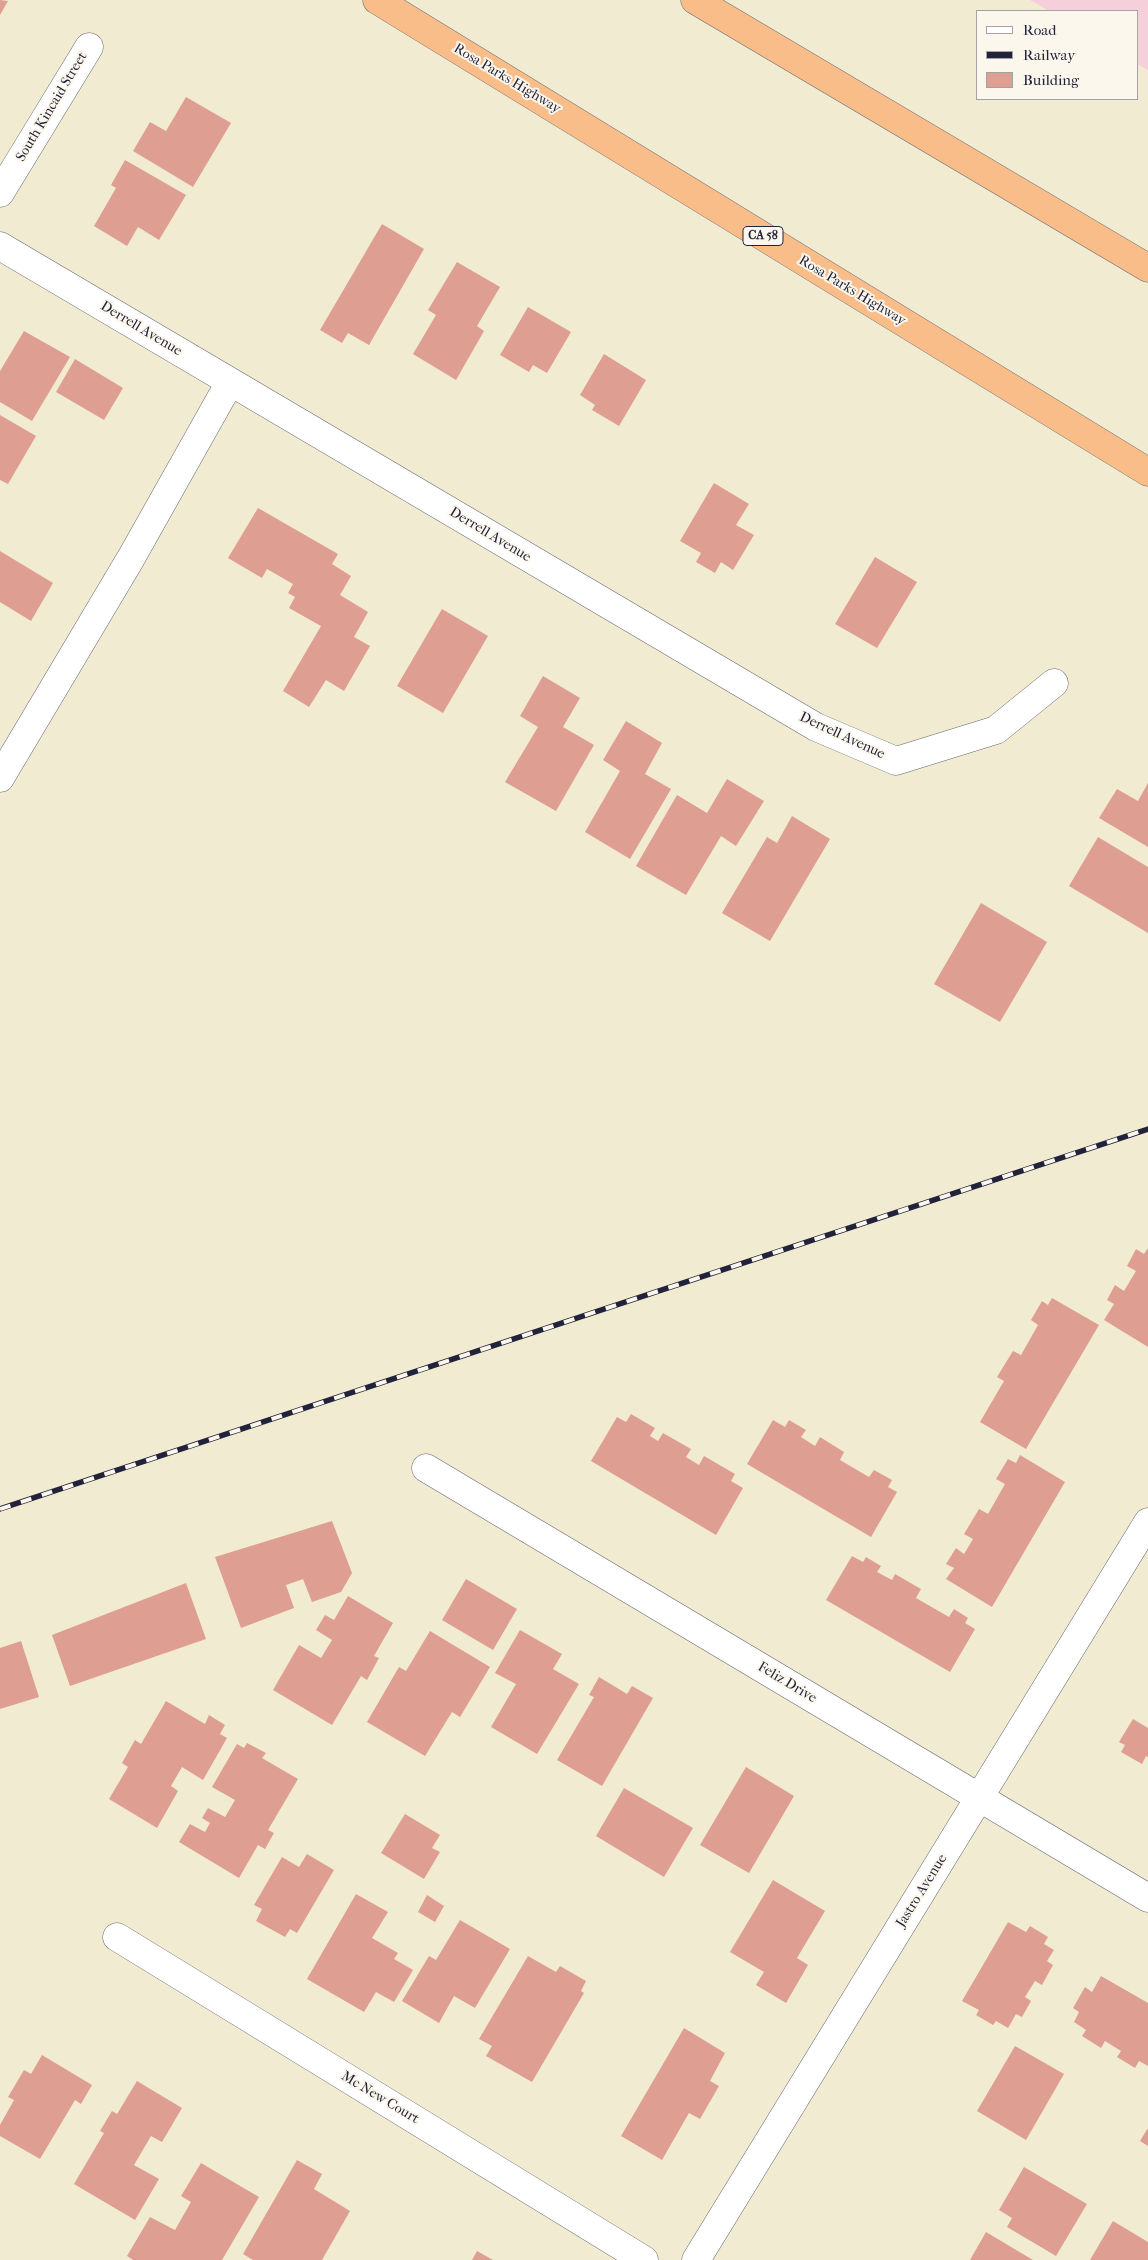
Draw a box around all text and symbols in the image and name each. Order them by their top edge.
legend [976,10,1138,100]
text: Road [1023,21,1056,39]
street label: Rosa Parks Highway [450,40,564,118]
text: Railway [1023,46,1075,64]
street label: South Kincaid Street [13,49,91,165]
text: Building [1023,71,1079,89]
road number: CA 58 [743,227,783,246]
street label: Rosa Parks Highway [795,252,909,330]
street label: Derrell Avenue [97,298,185,360]
street label: Derrell Avenue [446,504,534,566]
street label: Derrell Avenue [797,709,887,763]
street label: Feliz Drive [755,1659,819,1707]
street label: Jastro Avenue [893,1851,951,1931]
street label: Mc New Court [338,2068,422,2128]

